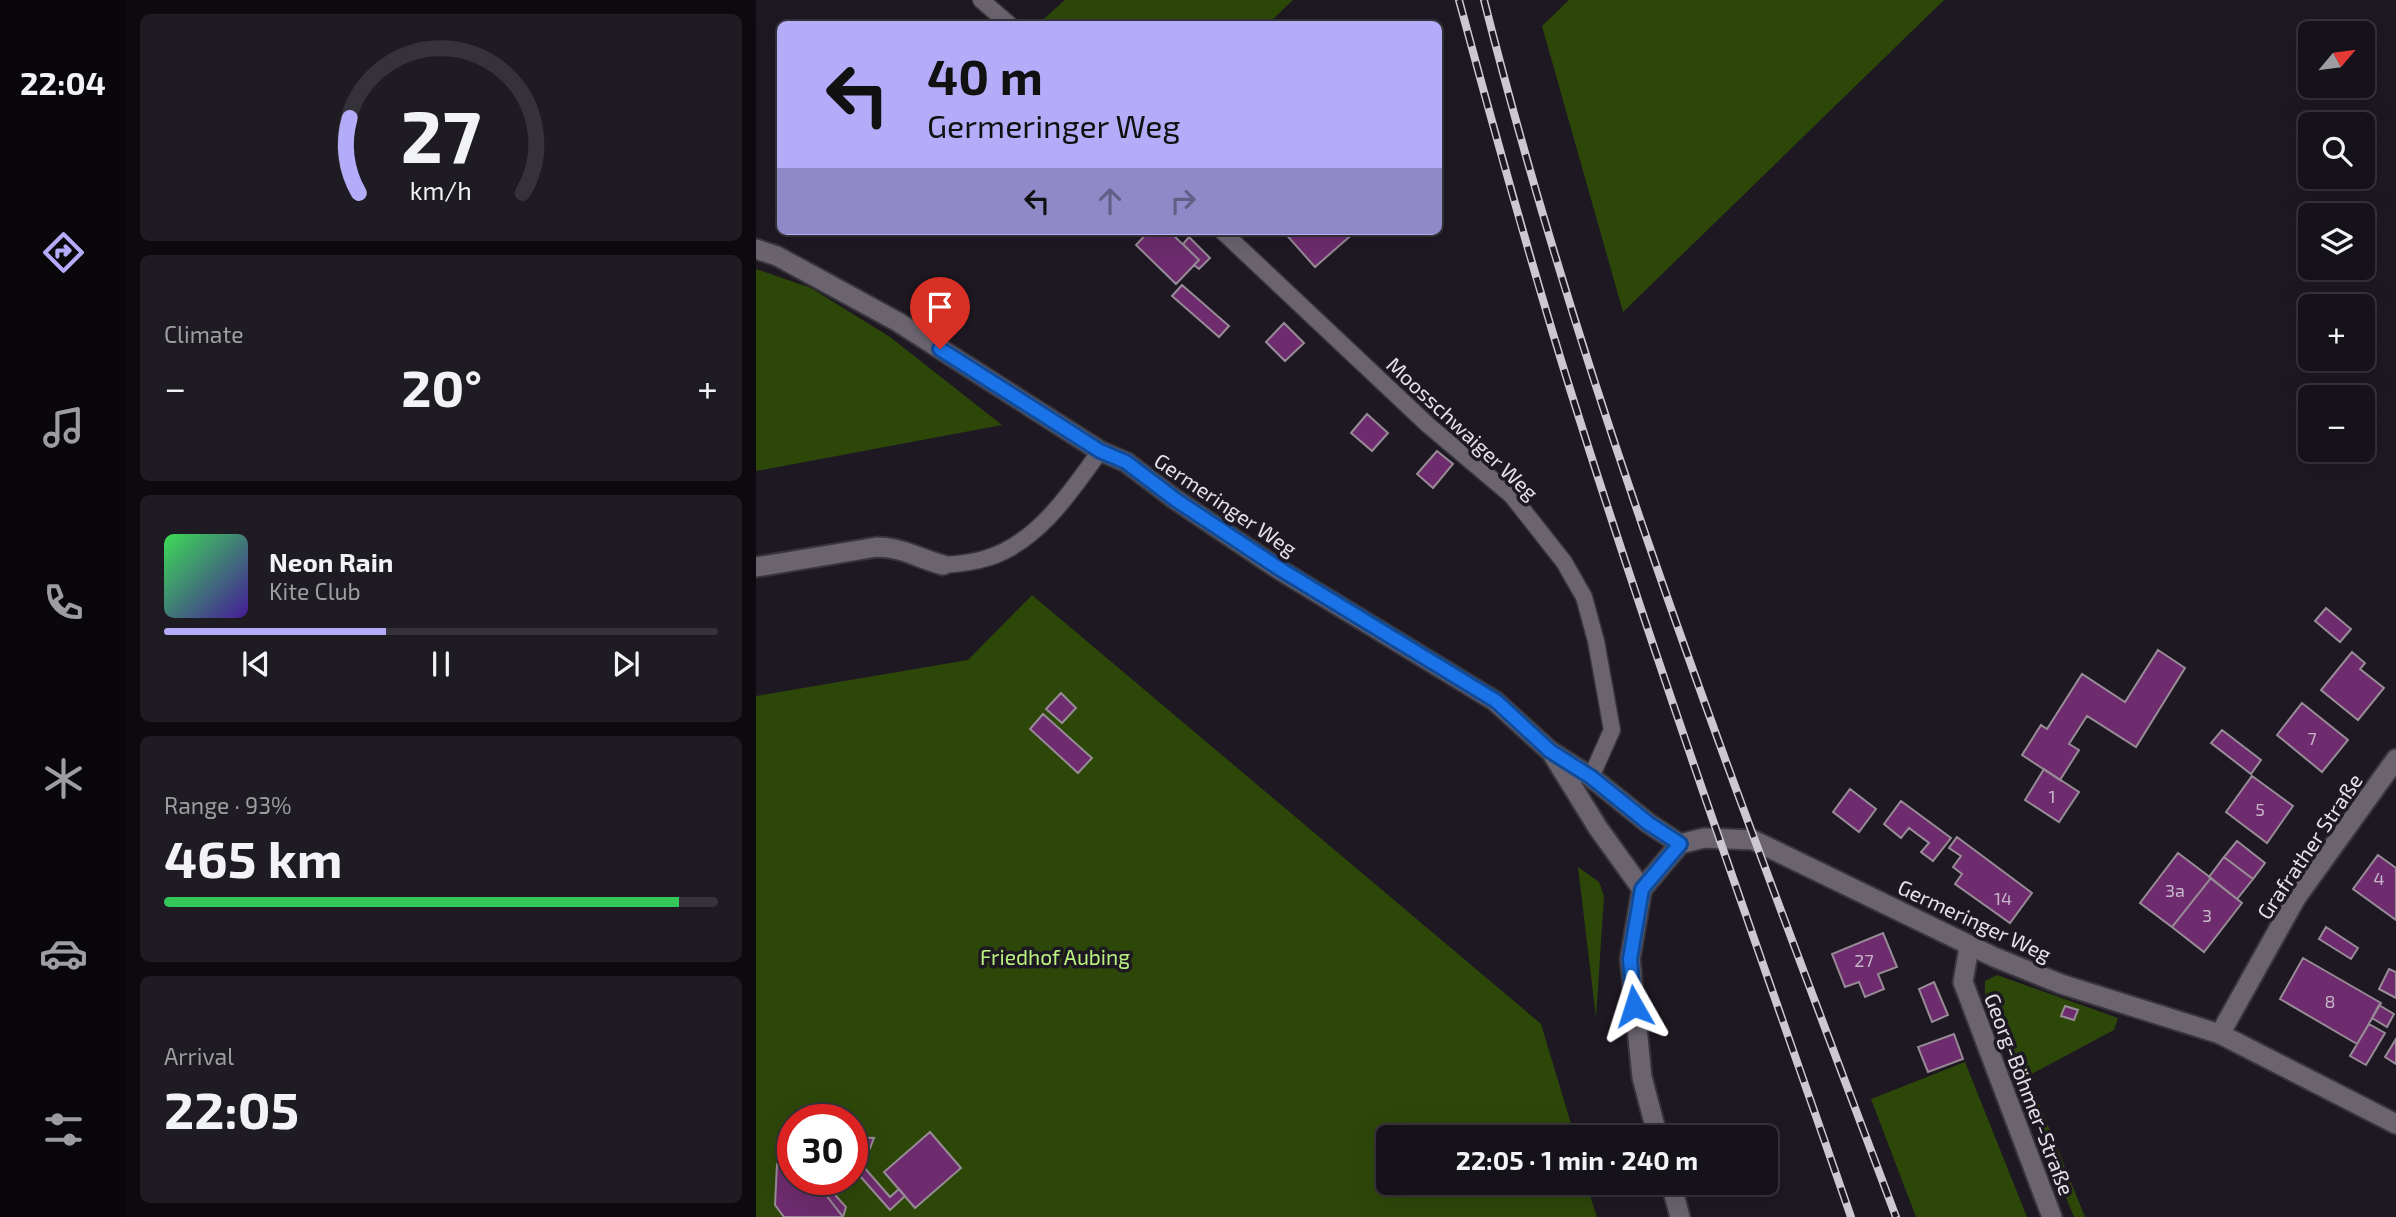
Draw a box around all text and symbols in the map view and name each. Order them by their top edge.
north arrow [2298,21,2375,98]
map controls [2298,21,2375,462]
text: 40 m [927,46,1043,105]
icon: left [812,49,903,140]
text: 22:04 [20,63,106,101]
text: 27 [401,91,481,179]
text: Germeringer Weg [927,106,1180,144]
button: search [2298,112,2375,189]
text: km/h [410,175,472,205]
icon: left [1018,182,1056,220]
icon: ahead [1091,182,1129,220]
icon: right [1164,182,1202,220]
button: layers [2298,203,2375,280]
icon: directions [39,228,88,277]
pin [910,277,970,349]
icon: arrive [921,288,959,326]
button: + [2298,294,2375,371]
text: Climate [164,320,244,348]
street label: Moosschwaiger Weg [1382,351,1544,505]
text: 20° [401,355,482,417]
text: − [164,364,186,410]
text: + [697,364,718,410]
button: − [2298,385,2375,462]
icon: music [39,403,88,452]
street label: Germeringer Weg [1150,447,1302,561]
text: Neon Rain [269,546,393,577]
text: Kite Club [269,577,361,605]
icon: phone [39,578,88,627]
icon: previous [237,645,275,683]
icon: pause [422,645,460,683]
icon: next [607,645,645,683]
house number: 7 [2307,727,2317,749]
icon: climate [39,754,88,803]
street label: Grafrather Straße [2251,768,2367,924]
house number: 1 [2048,785,2056,807]
text: Range · 93% [164,791,292,819]
house number: 5 [2255,798,2265,820]
text: 465 km [164,826,343,888]
house number: 4 [2373,867,2385,889]
street label: Germeringer Weg [1894,874,2056,967]
house number: 3a [2165,879,2185,901]
house number: 14 [1994,887,2012,909]
house number: 3 [2202,904,2212,926]
icon: car [39,929,88,978]
park label: Friedhof Aubing [980,944,1130,969]
house number: 27 [1854,949,1874,971]
position arrow [1597,969,1671,1043]
street label: Georg-Böhmer-Straße [1980,989,2080,1199]
house number: 8 [2325,990,2335,1012]
text: Arrival [164,1042,234,1070]
text: 22:05 [164,1077,299,1139]
speed limit sign: 30 [777,1104,868,1195]
icon: filters [39,1105,88,1154]
text: 22:05 · 1 min · 240 m [1456,1144,1698,1175]

